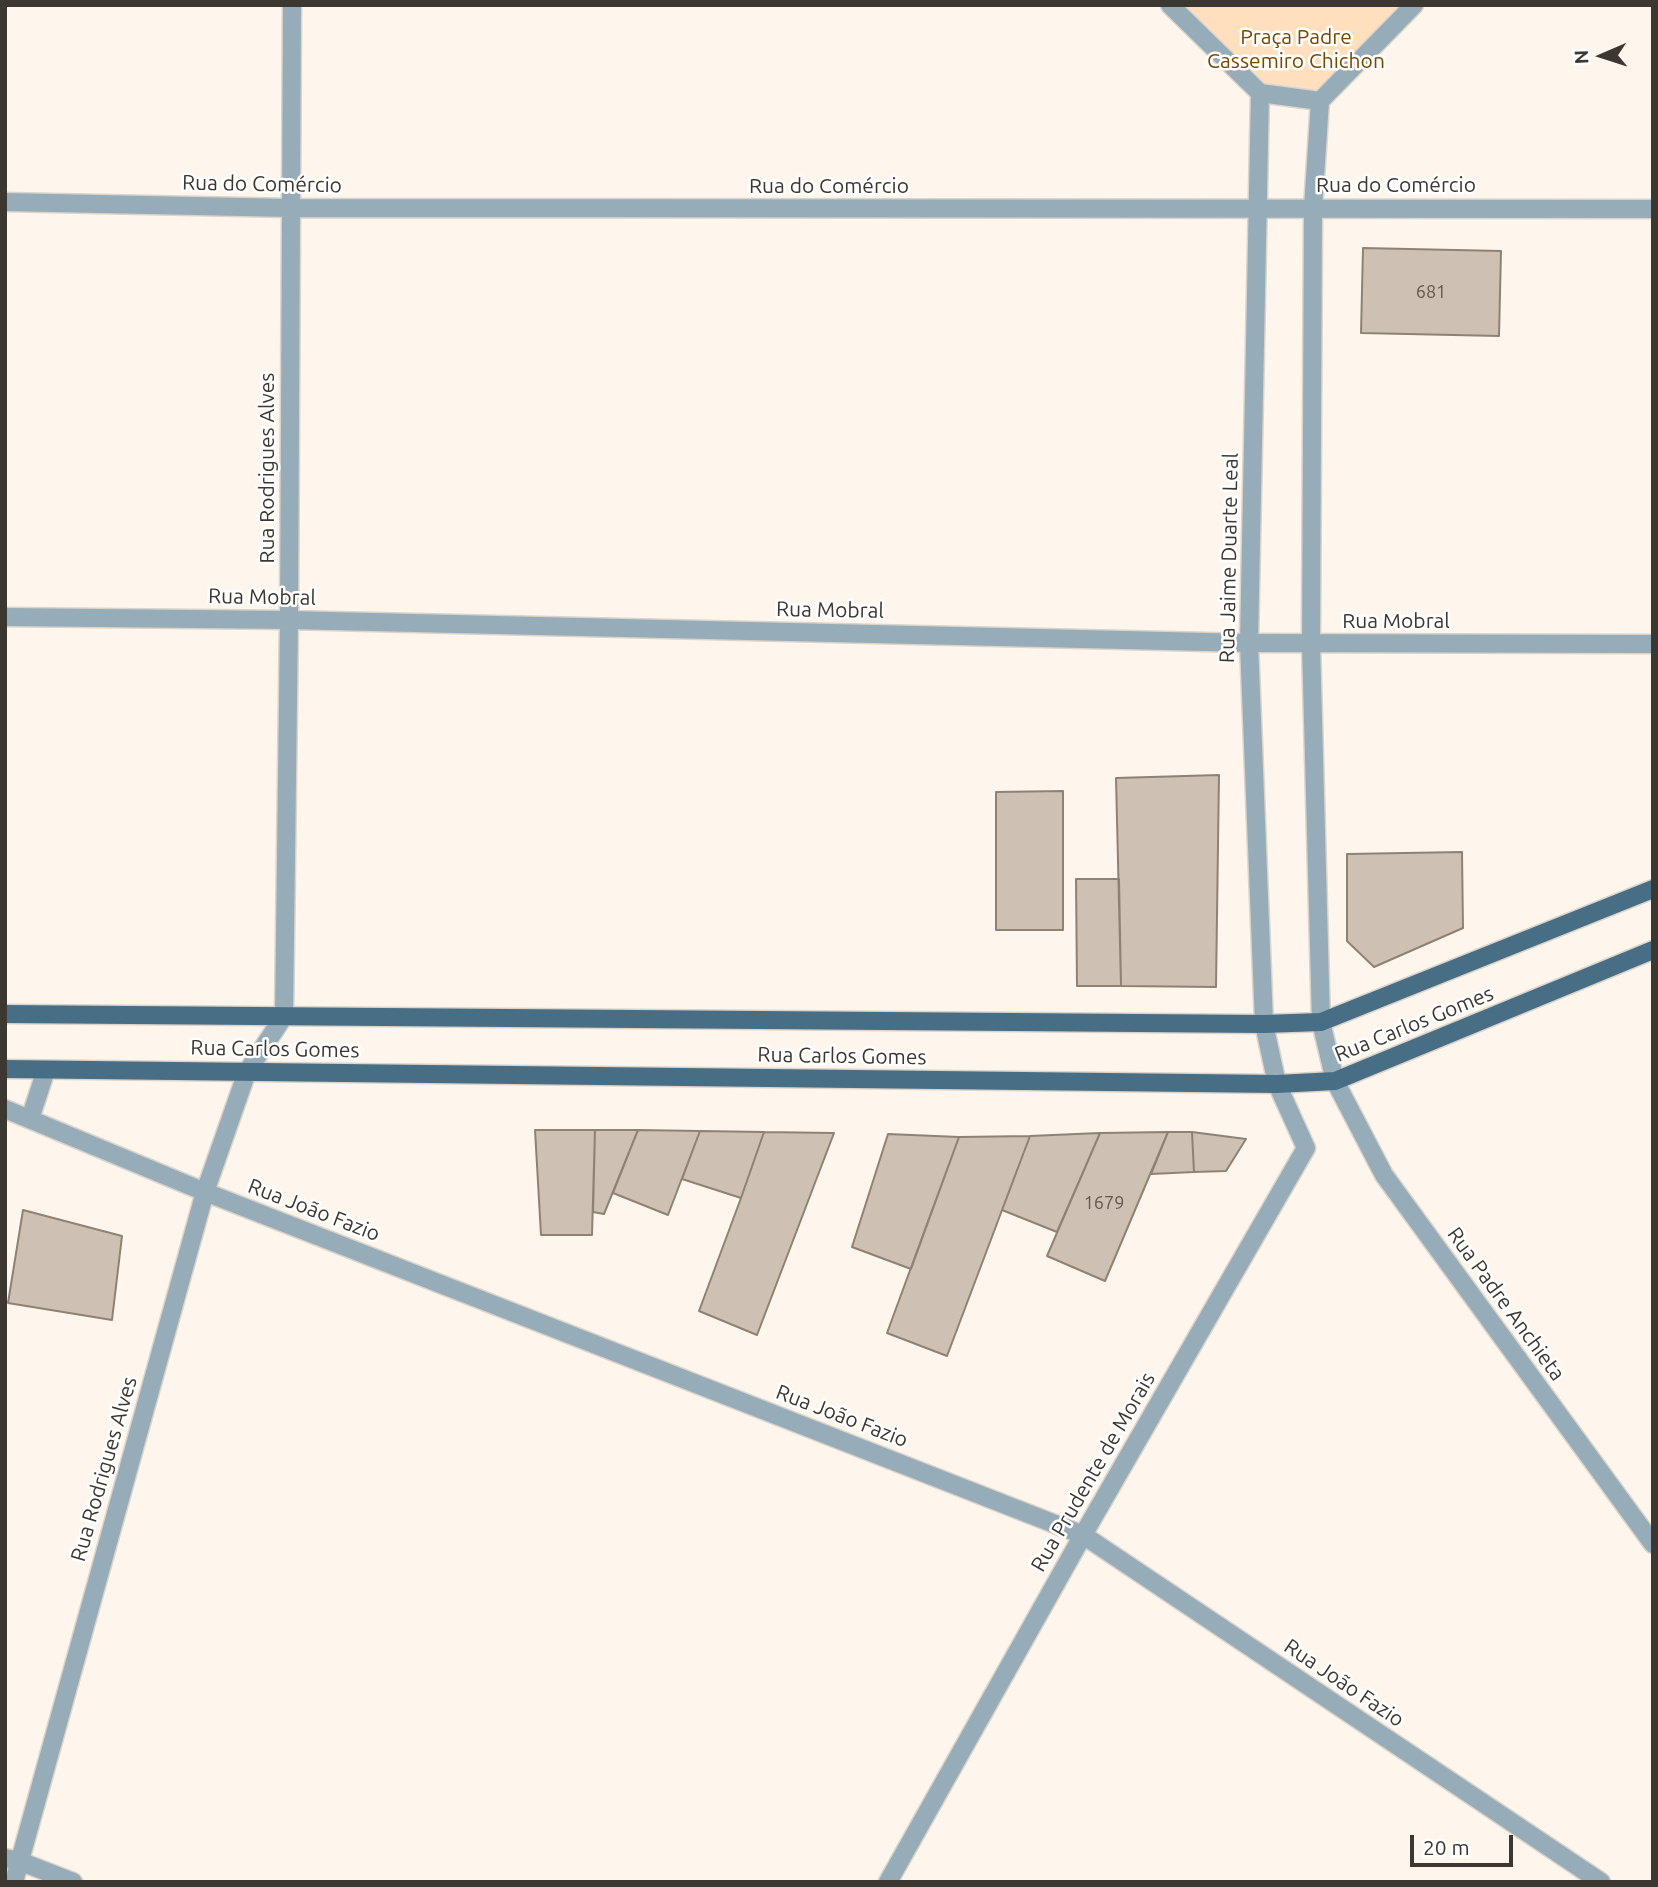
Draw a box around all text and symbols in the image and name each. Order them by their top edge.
north arrow [1567,21,1637,91]
park label: Praça Padre Cassemiro Chichon [1207,24,1385,74]
text: N [1570,49,1592,65]
street label: Rua do Comércio [182,170,342,198]
street label: Rua do Comércio [1316,172,1476,198]
street label: Rua do Comércio [749,173,909,199]
house number: 681 [1416,281,1446,303]
street label: Rua Rodrigues Alves [254,373,280,563]
street label: Rua Jaime Duarte Leal [1215,453,1243,663]
street label: Rua Mobral [208,583,316,611]
street label: Rua Mobral [776,596,884,624]
street label: Rua Mobral [1342,608,1450,634]
street label: Rua Carlos Gomes [1331,981,1497,1067]
street label: Rua Carlos Gomes [190,1035,360,1063]
street label: Rua Carlos Gomes [757,1042,927,1070]
street label: Rua João Fazio [244,1173,384,1247]
house number: 1679 [1084,1192,1124,1214]
street label: Rua Padre Anchieta [1442,1222,1570,1386]
street label: Rua Prudente de Morais [1026,1368,1160,1576]
street label: Rua Rodrigues Alves [66,1374,142,1564]
street label: Rua João Fazio [772,1379,912,1453]
street label: Rua João Fazio [1279,1634,1409,1732]
scale bar [1413,1820,1516,1864]
text: 20 m [1423,1835,1470,1859]

